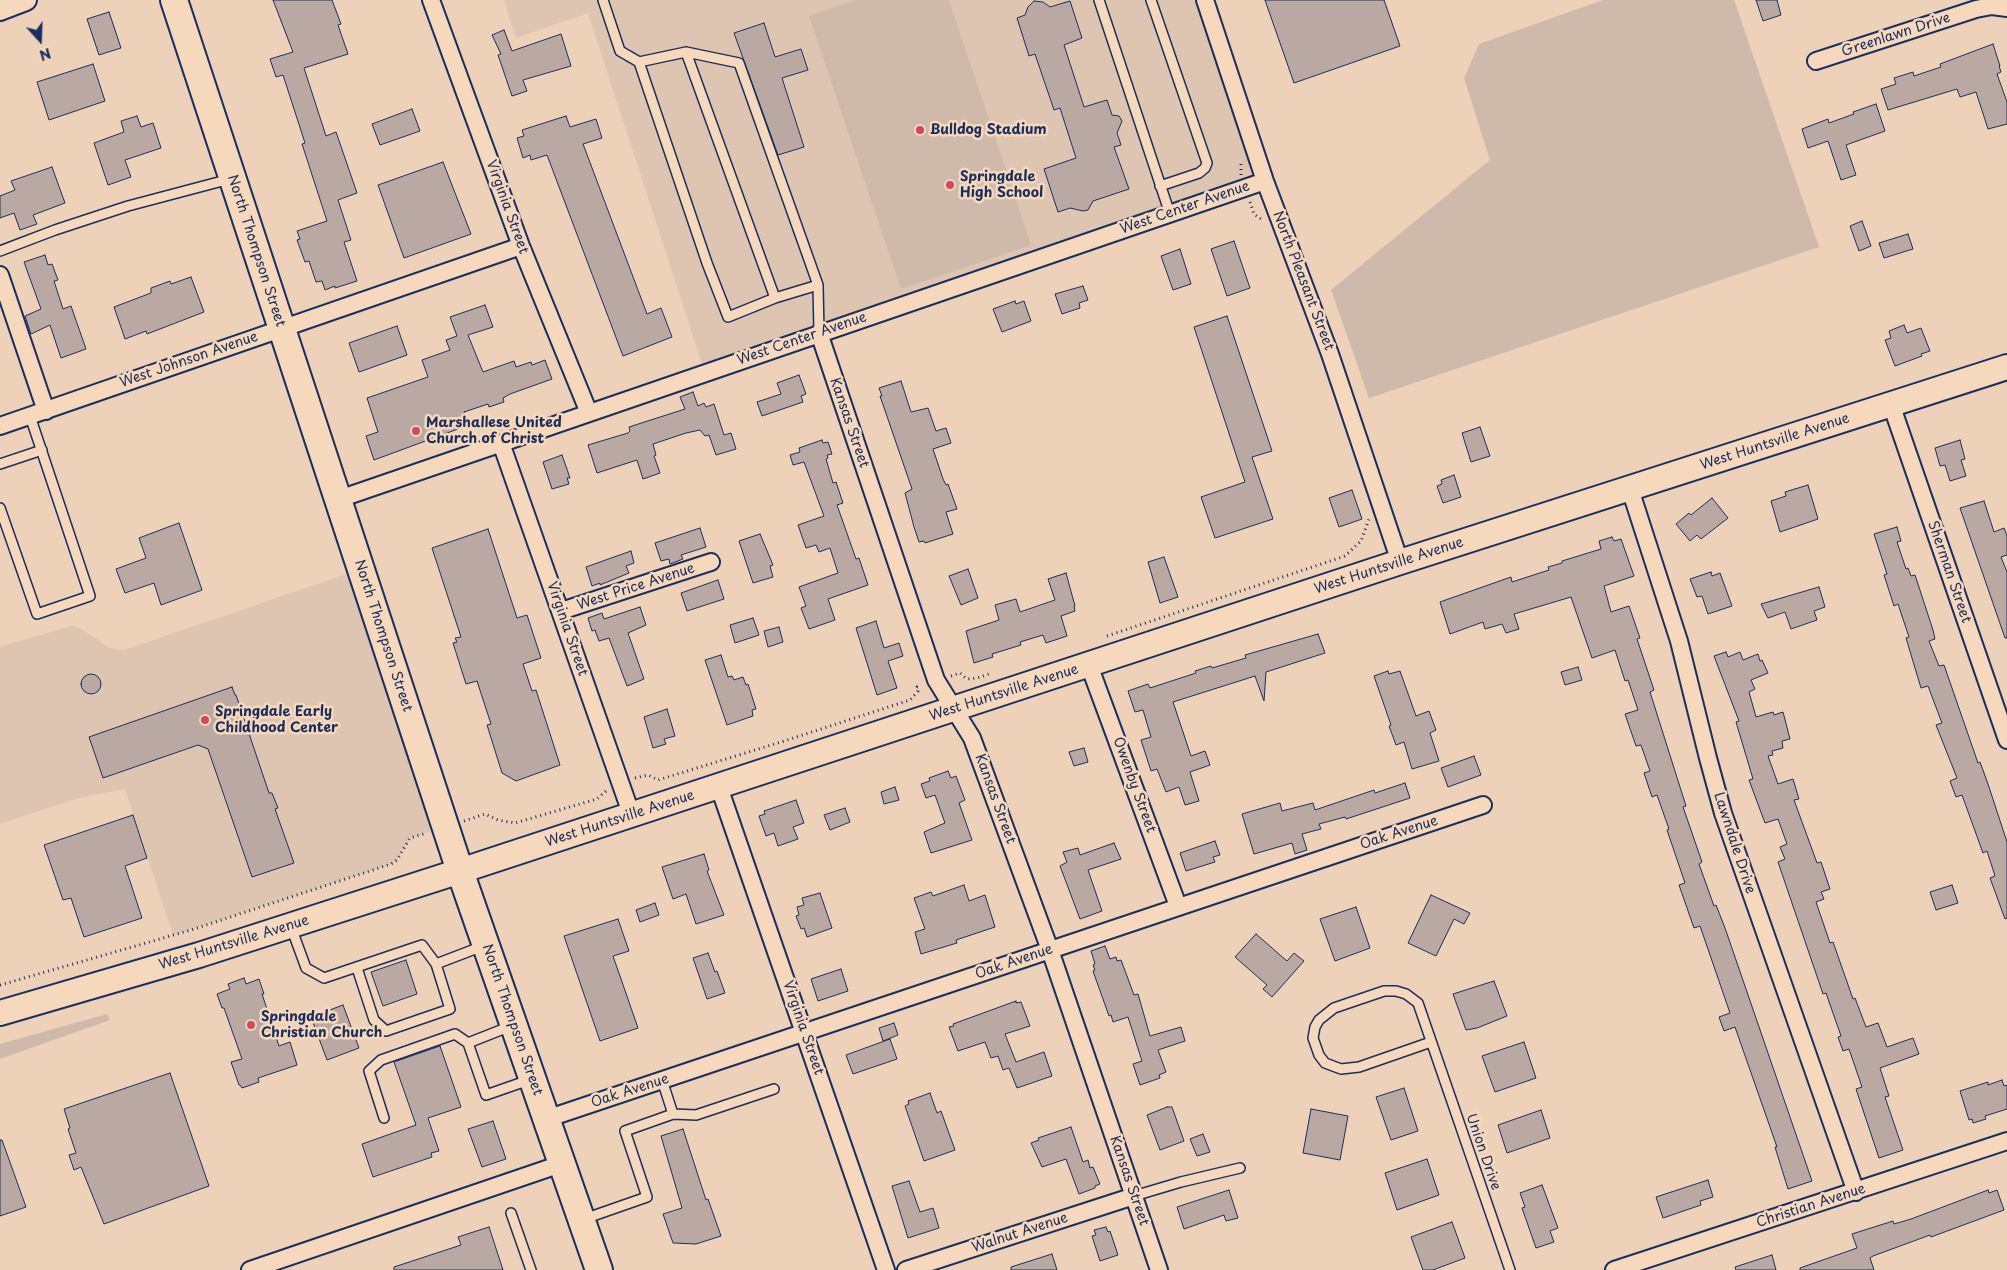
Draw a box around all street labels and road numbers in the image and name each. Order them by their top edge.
street label: Greenlawn Drive [1839,9,1953,61]
street label: Virginia Street [482,158,532,256]
street label: North Thompson Street [223,173,289,329]
street label: West Center Avenue [1118,178,1252,238]
street label: North Pleasant Street [1269,209,1337,353]
street label: West Center Avenue [735,309,869,369]
street label: West Johnson Avenue [118,328,260,392]
street label: Kansas Street [826,376,872,470]
street label: West Huntsville Avenue [1698,410,1852,474]
street label: Sherman Street [1924,519,1974,625]
street label: West Huntsville Avenue [1312,534,1466,598]
street label: North Thompson Street [350,558,416,714]
street label: West Price Avenue [575,560,697,614]
street label: Virginia Street [543,580,591,678]
street label: West Huntsville Avenue [927,661,1081,725]
street label: Owenby Street [1109,735,1159,835]
street label: Kansas Street [971,752,1019,846]
street label: West Huntsville Avenue [543,787,697,851]
street label: Lawndale Drive [1710,790,1758,896]
street label: Oak Avenue [1358,813,1440,853]
street label: West Huntsville Avenue [157,912,311,974]
street label: Oak Avenue [973,941,1055,983]
street label: North Thompson Street [478,942,546,1098]
street label: Virginia Street [779,979,827,1077]
street label: Oak Avenue [589,1071,671,1111]
street label: Union Drive [1462,1111,1504,1193]
street label: Kansas Street [1106,1134,1152,1228]
street label: Christian Avenue [1754,1180,1868,1232]
street label: Walnut Avenue [970,1210,1070,1256]

